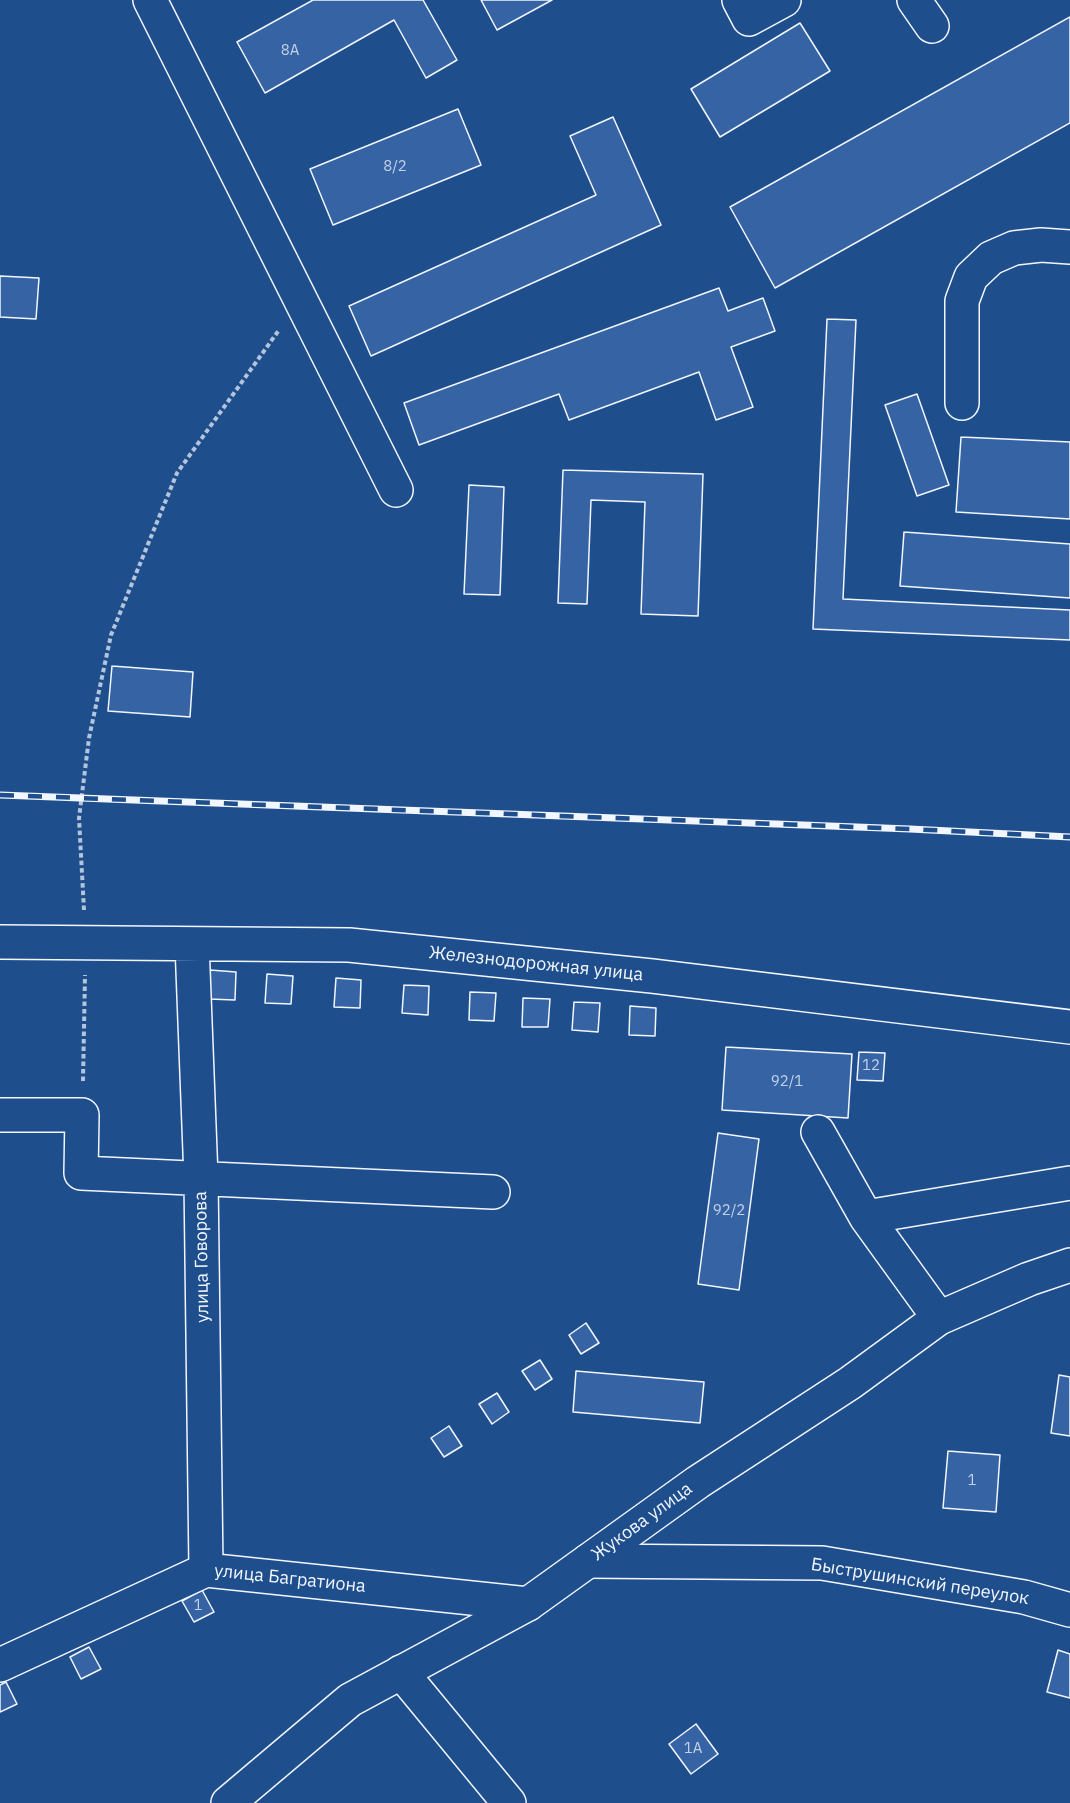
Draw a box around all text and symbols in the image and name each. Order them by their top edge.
house number: 8А [281,42,299,60]
house number: 8/2 [383,158,407,176]
street label: Железнодорожная улица [428,942,644,986]
house number: 12 [862,1057,880,1075]
house number: 92/1 [771,1073,803,1091]
street label: улица Говорова [190,1191,214,1323]
house number: 92/2 [713,1202,745,1220]
house number: 1 [968,1472,976,1490]
street label: Жукова улица [587,1478,697,1566]
street label: Быструшинский переулок [809,1554,1031,1610]
street label: улица Багратиона [213,1560,367,1598]
house number: 1 [194,1597,202,1615]
house number: 1А [684,1740,702,1758]

